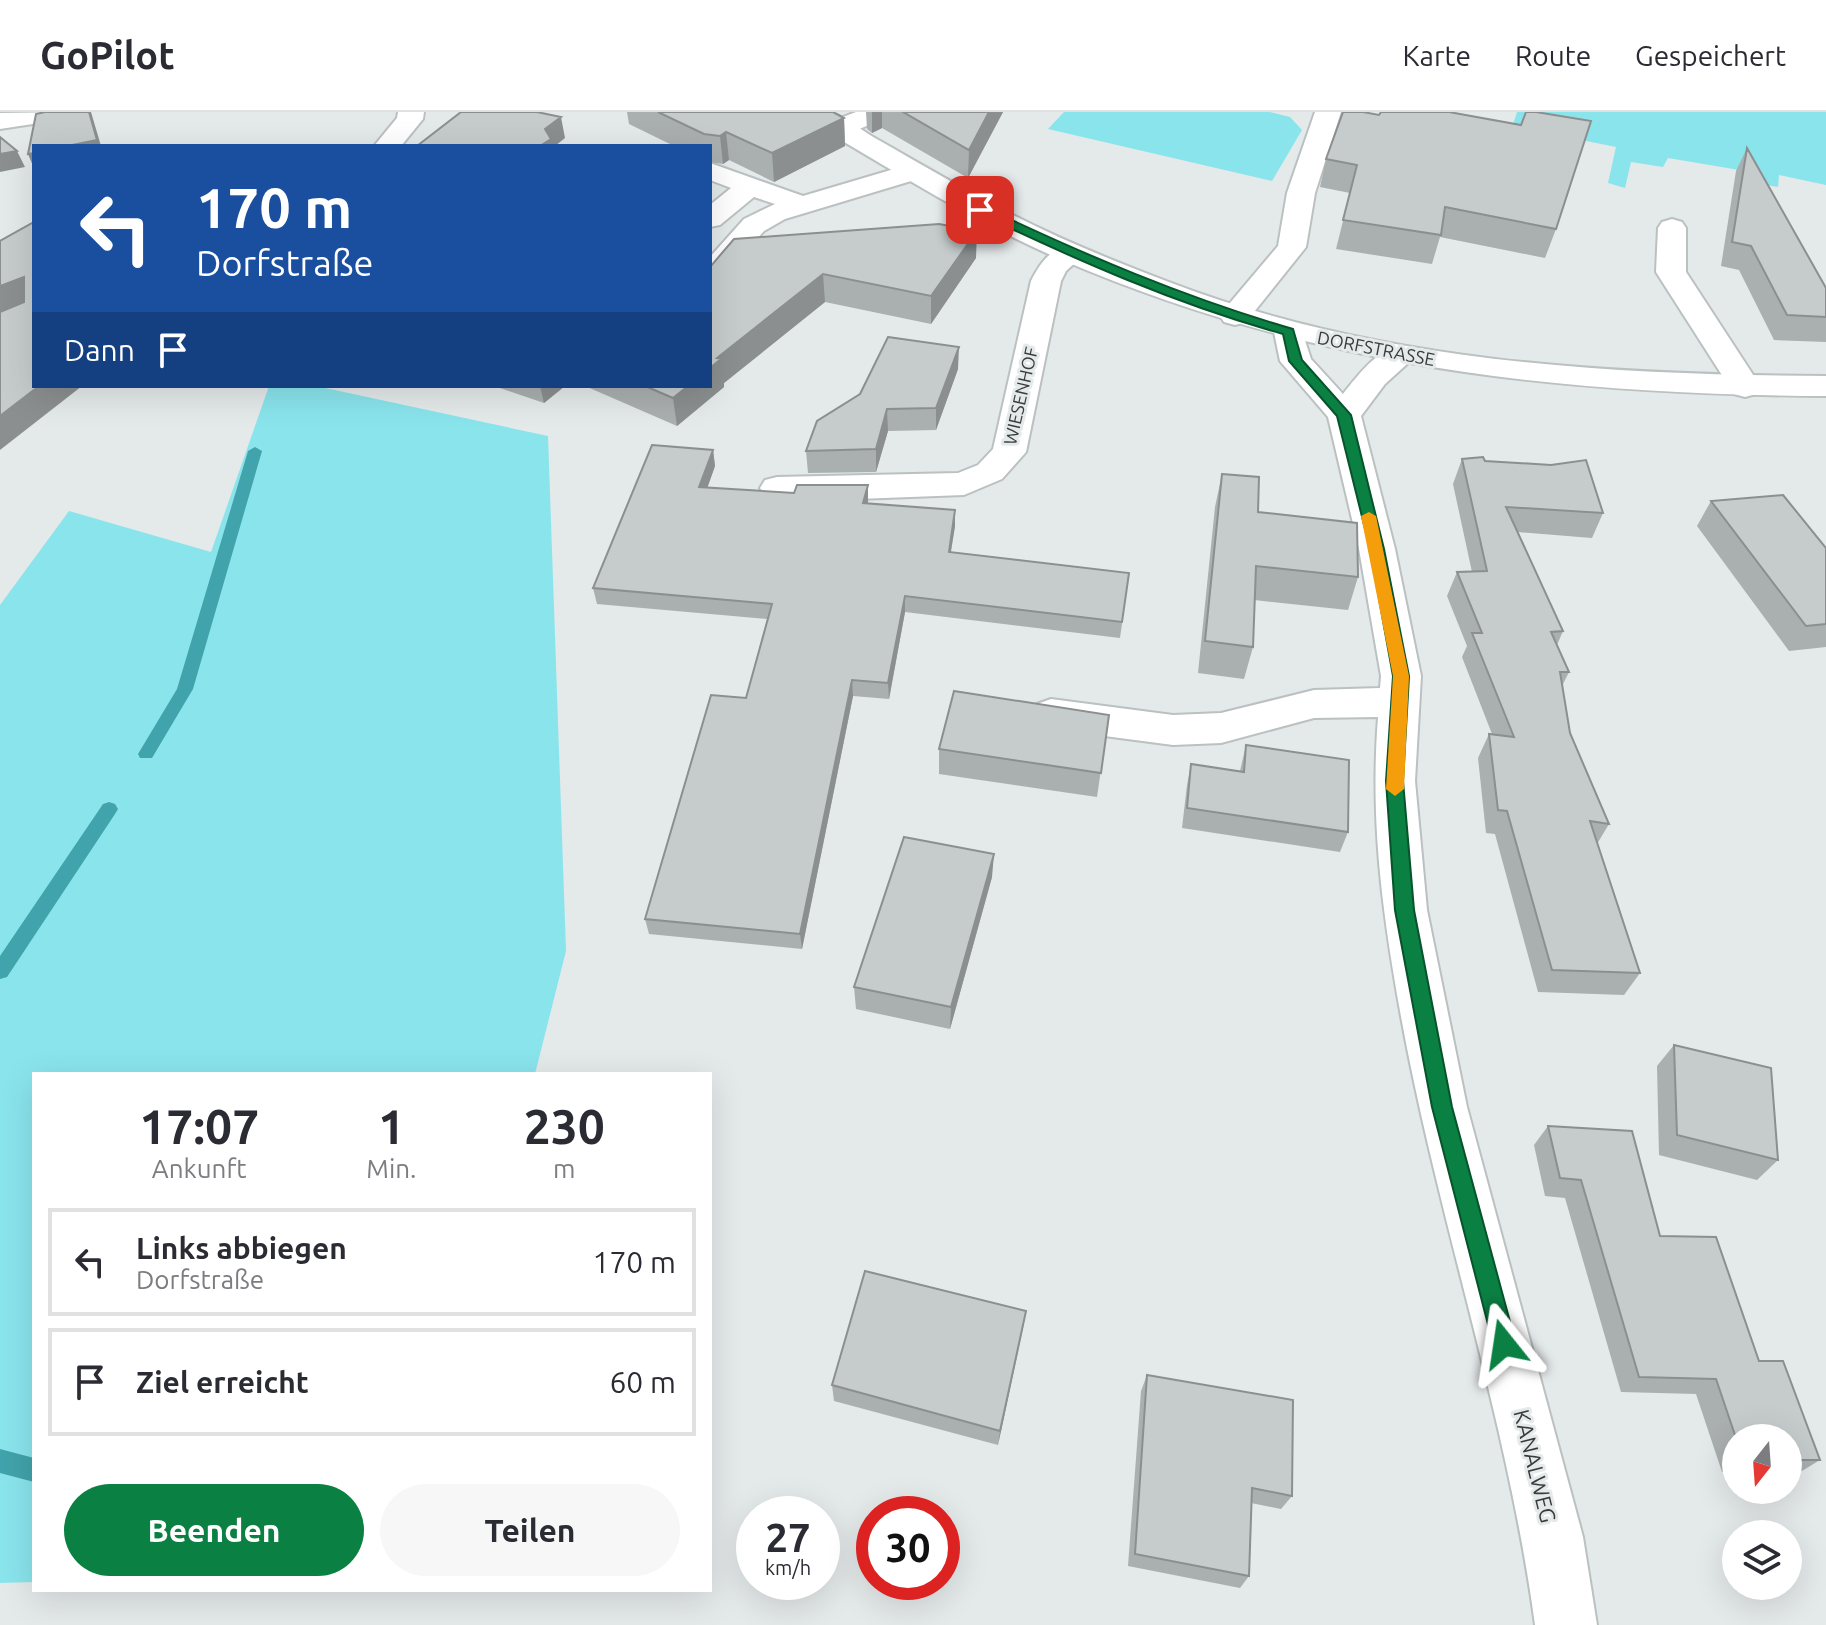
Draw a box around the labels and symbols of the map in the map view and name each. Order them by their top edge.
pin [946,176,1014,244]
street label: DORFSTRASSE [1316,327,1437,369]
street label: WIESENHOF [999,345,1041,447]
position arrow [1462,1302,1546,1386]
street label: KANALWEG [1509,1407,1562,1525]
north arrow [1722,1424,1802,1504]
speed limit sign: 30 [856,1496,960,1600]

